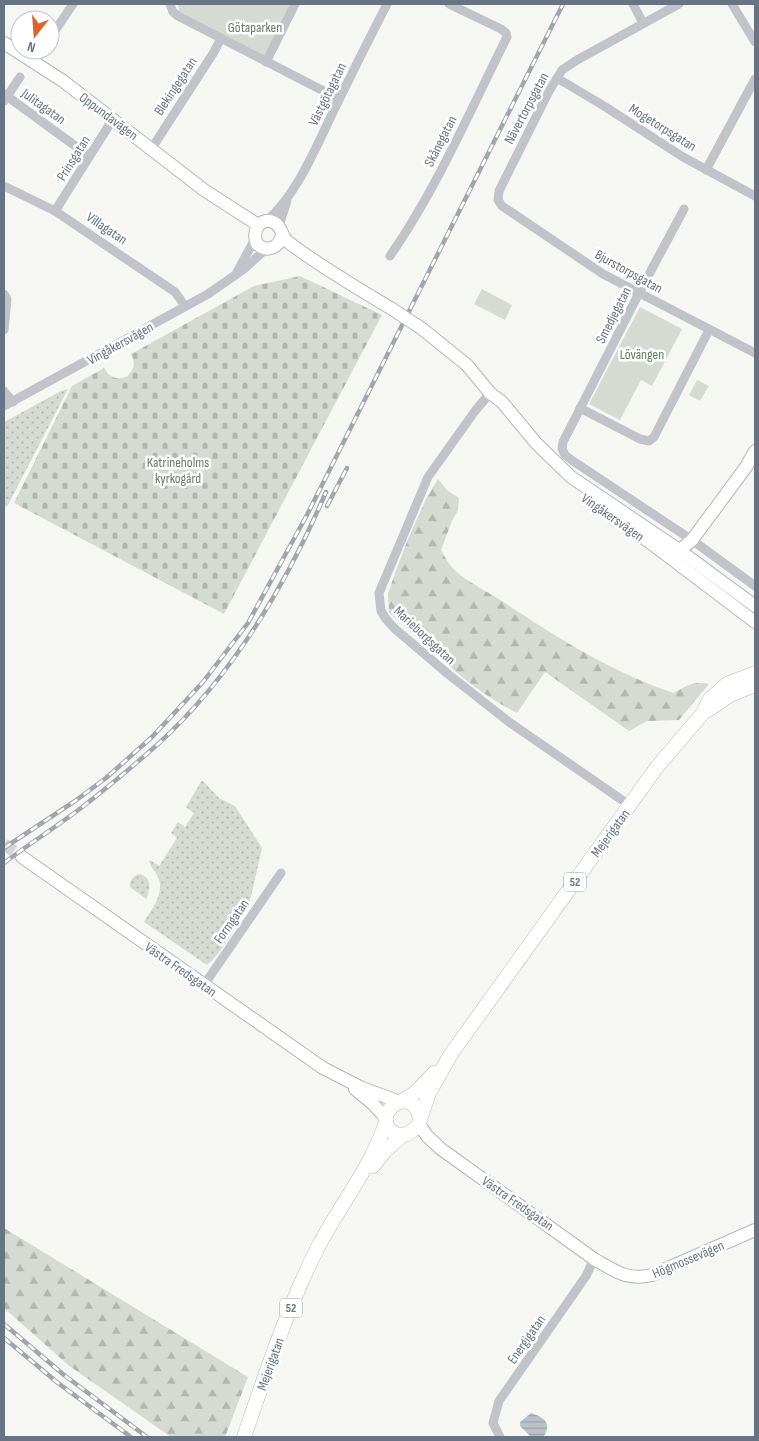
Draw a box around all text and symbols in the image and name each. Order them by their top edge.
north arrow [10,10,60,60]
park label: Götaparken [228,19,282,36]
text: N [25,38,37,56]
street label: Blekingegatan [150,54,201,119]
street label: Västgötagatan [305,60,350,128]
street label: Nävertorpsgatan [500,70,552,147]
street label: Julitagatan [18,84,69,128]
street label: Oppundavägen [76,89,141,144]
street label: Mogetorpsgatan [626,100,700,155]
street label: Skånegatan [420,113,460,169]
street label: Prinsgatan [53,133,94,184]
street label: Villagatan [83,209,130,248]
street label: Bjurstorpsgatan [592,246,665,297]
street label: Smedjegatan [592,284,635,346]
street label: Vingåkersvägen [84,318,156,369]
park label: Lövängen [620,346,664,363]
park label: Katrineholms kyrkogård [147,454,209,487]
street label: Vingåkersvägen [578,490,647,545]
street label: Marieborgsgatan [390,603,459,668]
street label: Mejerigatan [587,806,633,861]
road number: 52 [564,872,586,892]
street label: Formgatan [210,896,253,947]
street label: Västra Fredsgatan [141,938,220,1000]
street label: Västra Fredsgatan [478,1172,557,1234]
street label: Högmossevägen [650,1237,727,1282]
road number: 52 [280,1299,302,1318]
street label: Energigatan [503,1312,549,1367]
street label: Mejerigatan [253,1335,288,1393]

